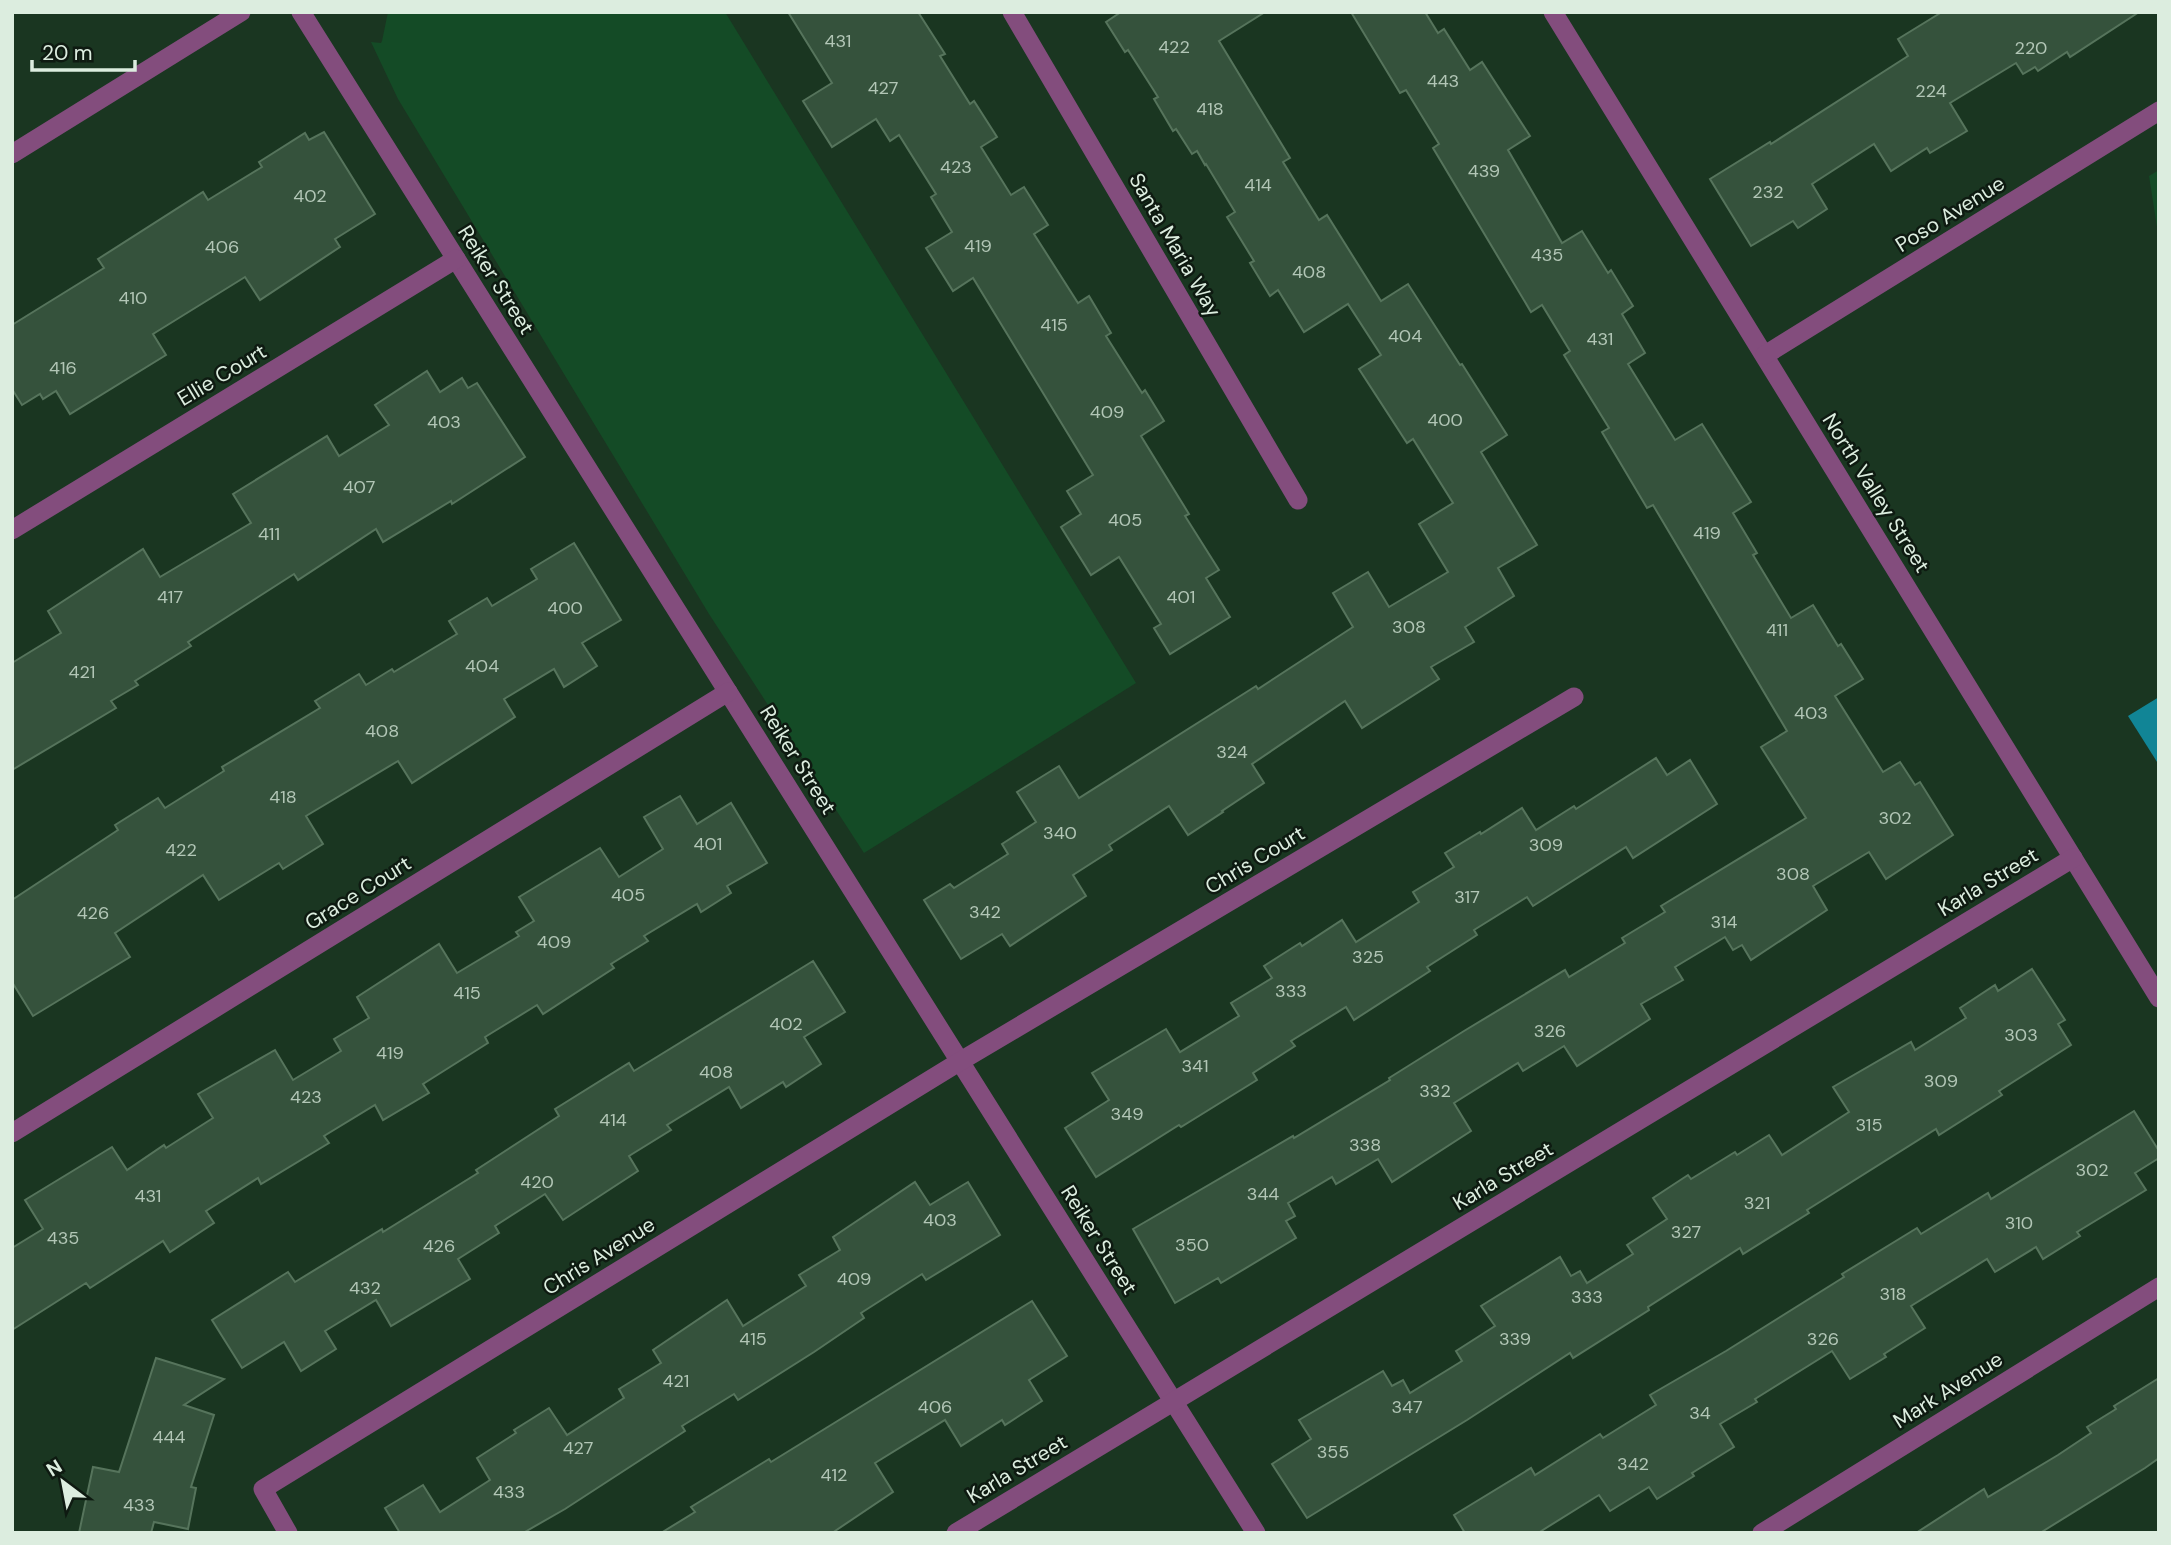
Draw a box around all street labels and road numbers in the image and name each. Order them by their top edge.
street label: Santa Maria Way [1122,168,1228,322]
street label: Poso Avenue [1890,169,2010,259]
street label: Reiker Street [451,220,541,340]
street label: Ellie Court [172,337,272,413]
street label: North Valley Street [1816,408,1936,578]
street label: Reiker Street [753,700,843,820]
street label: Chris Court [1200,819,1310,901]
street label: Karla Street [1933,841,2043,923]
street label: Grace Court [300,849,416,937]
street label: Karla Street [1448,1135,1558,1217]
street label: Reiker Street [1054,1180,1144,1300]
street label: Chris Avenue [538,1210,661,1302]
street label: Mark Avenue [1888,1345,2008,1435]
street label: Karla Street [962,1428,1072,1510]

